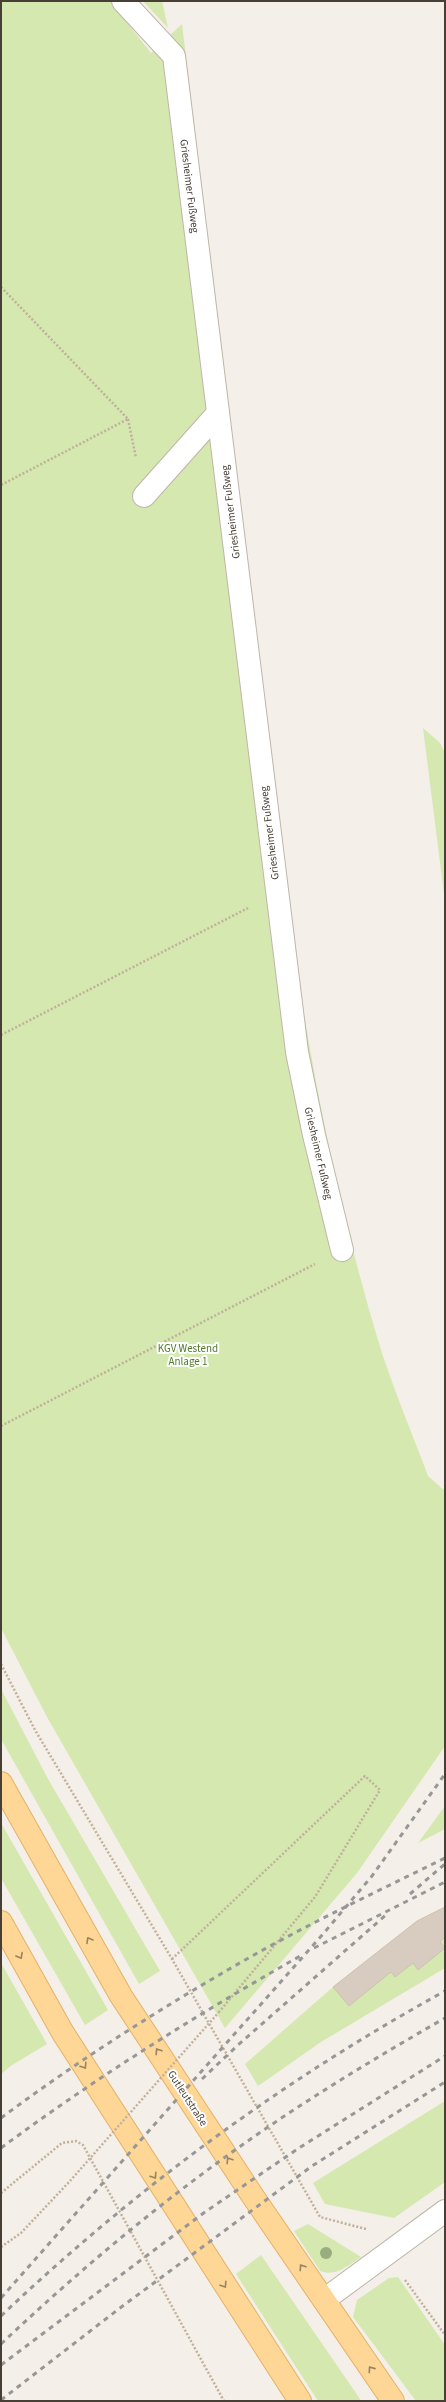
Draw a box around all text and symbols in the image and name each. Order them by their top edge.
street label: Griesheimer Fußweg [176,138,203,234]
street label: Griesheimer Fußweg [217,464,244,560]
street label: Griesheimer Fußweg [256,785,283,881]
street label: Griesheimer Fußweg [301,1105,337,1201]
park label: KGV Westend Anlage 1 [158,1341,218,1369]
one-way arrow [87,1937,94,1944]
one-way arrow [16,1952,23,1960]
one-way arrow [155,2048,162,2055]
one-way arrow [80,2062,87,2069]
street label: Gutleutstraße [164,2068,211,2129]
one-way arrow [227,2157,234,2164]
one-way arrow [150,2171,157,2178]
one-way arrow [299,2265,306,2272]
one-way arrow [220,2281,227,2288]
one-way arrow [368,2366,376,2373]

